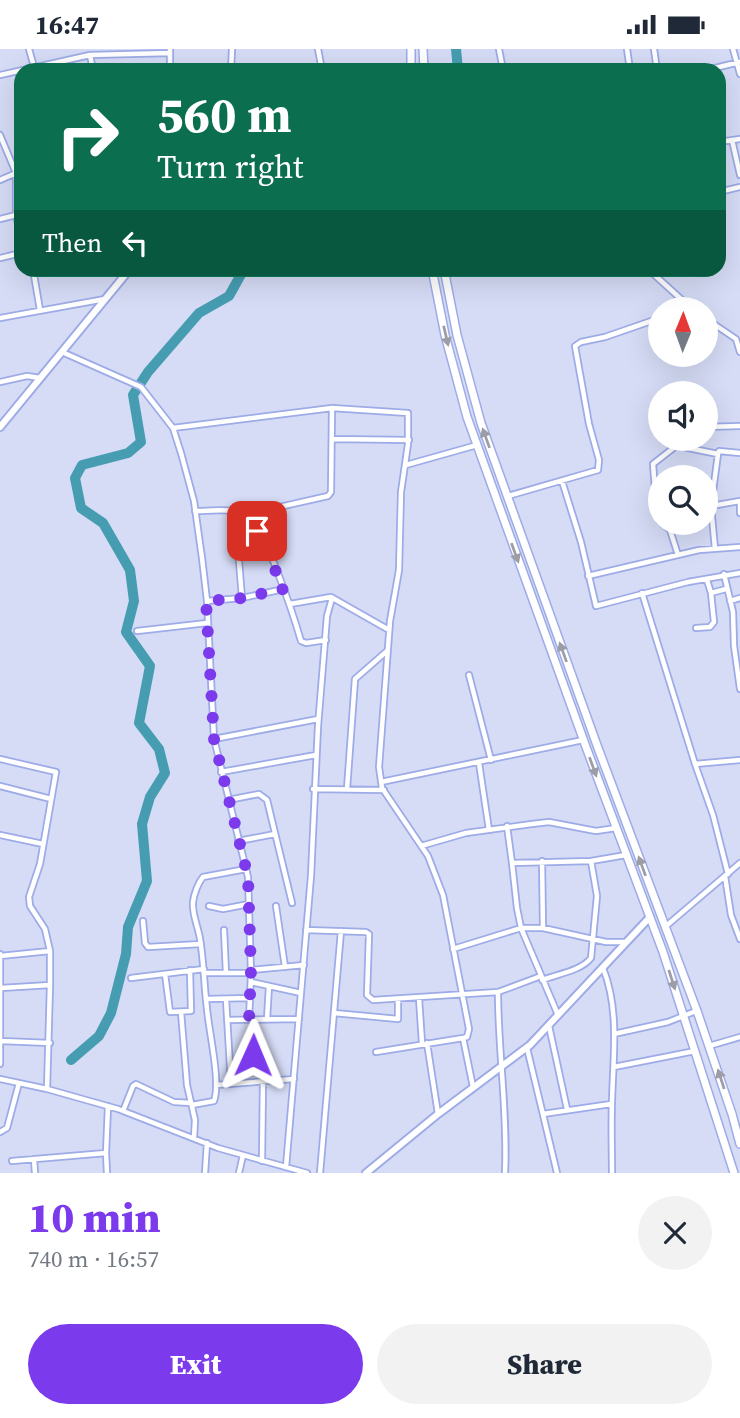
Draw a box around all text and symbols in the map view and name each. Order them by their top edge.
text: 16:47 [35,7,99,43]
text: 560 m [157,81,292,148]
icon: right [42,91,133,182]
text: Turn right [157,145,303,189]
icon: left [116,224,154,262]
text: Then [42,225,102,261]
north arrow [648,297,718,367]
map controls [648,297,718,535]
one-way arrow [441,325,452,347]
button: sound [648,381,718,451]
one-way arrow [480,428,491,449]
button: search [648,465,718,535]
pin [227,501,287,561]
icon: arrive [238,512,276,550]
one-way arrow [510,542,521,563]
one-way arrow [557,642,568,663]
one-way arrow [588,756,599,777]
one-way arrow [636,855,647,876]
one-way arrow [667,969,678,990]
position arrow [216,1018,290,1092]
one-way arrow [715,1068,725,1089]
text: 10 min [28,1188,161,1246]
button: close [638,1196,712,1270]
text: 740 m · 16:57 [28,1243,159,1275]
button: Exit [28,1324,363,1404]
button: Share [377,1324,712,1404]

